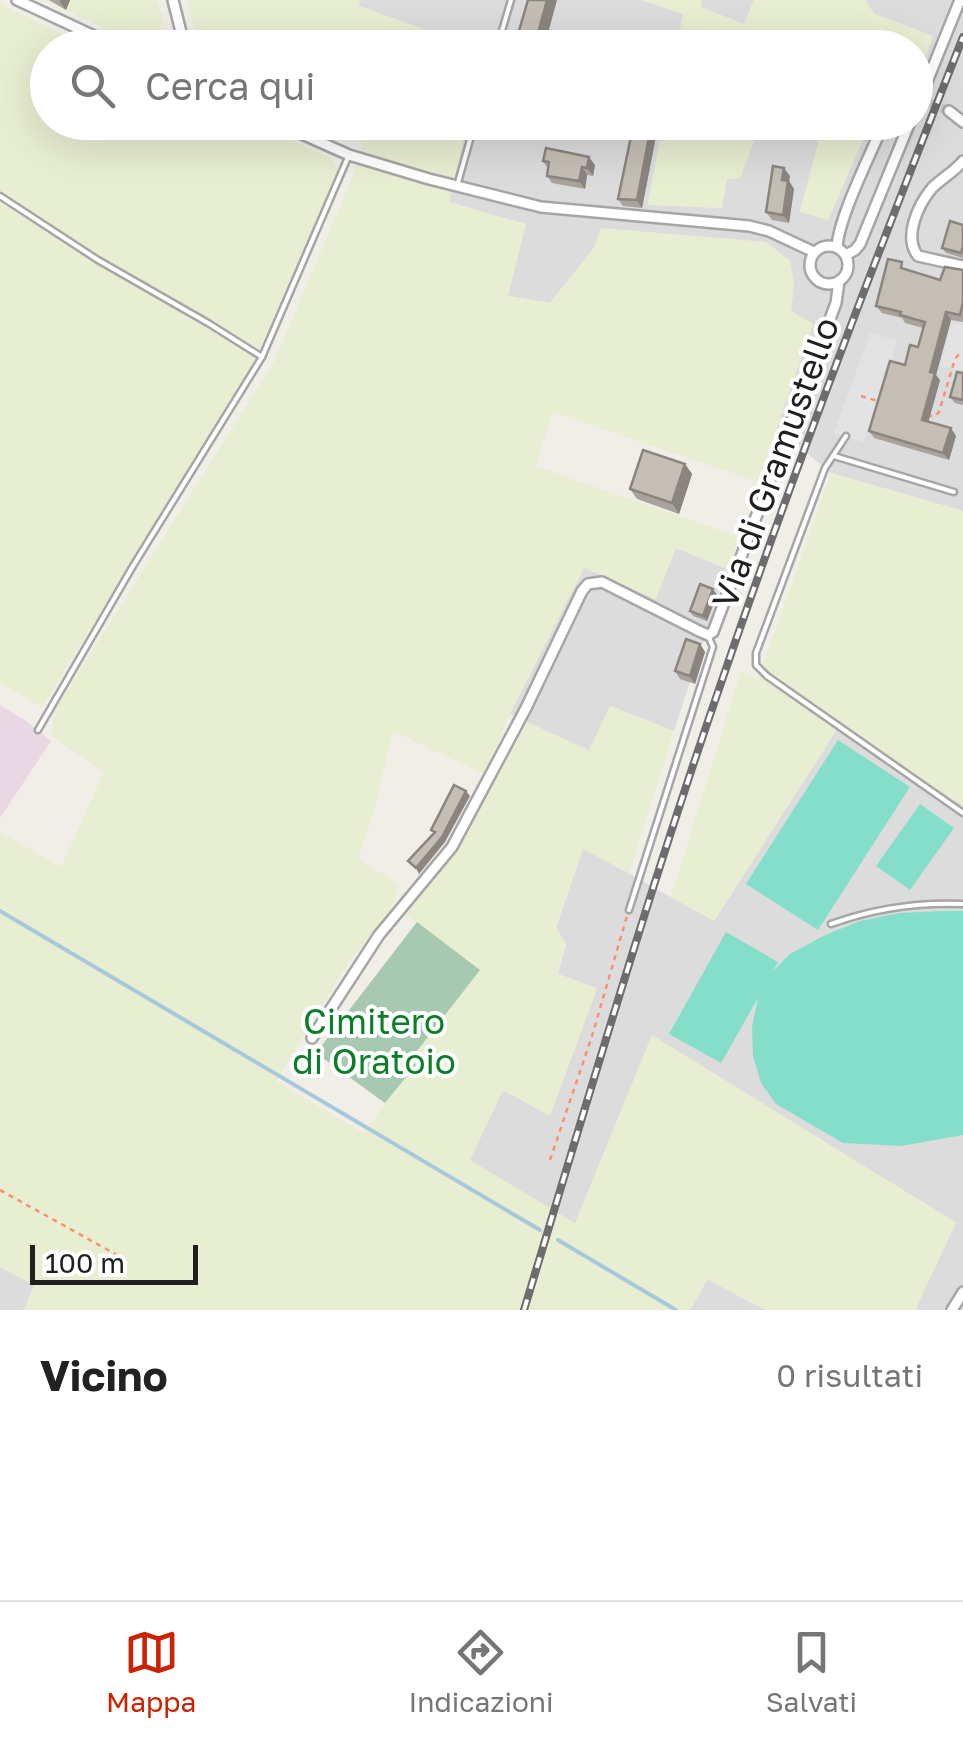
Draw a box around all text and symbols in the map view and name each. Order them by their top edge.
search box [30,30,933,140]
icon: search [65,58,120,113]
text: Cerca qui [145,63,316,108]
street label: Via di Gramustello [703,311,847,614]
park label: Cimitero di Oratoio [292,1000,456,1082]
scale bar [30,1240,198,1284]
text: 100 m [45,1246,125,1279]
text: Vicino [40,1350,168,1400]
text: 0 risultati [776,1356,923,1394]
tab: Mappa [106,1625,196,1718]
tab: Indicazioni [408,1625,554,1718]
tab: Salvati [766,1625,857,1718]

